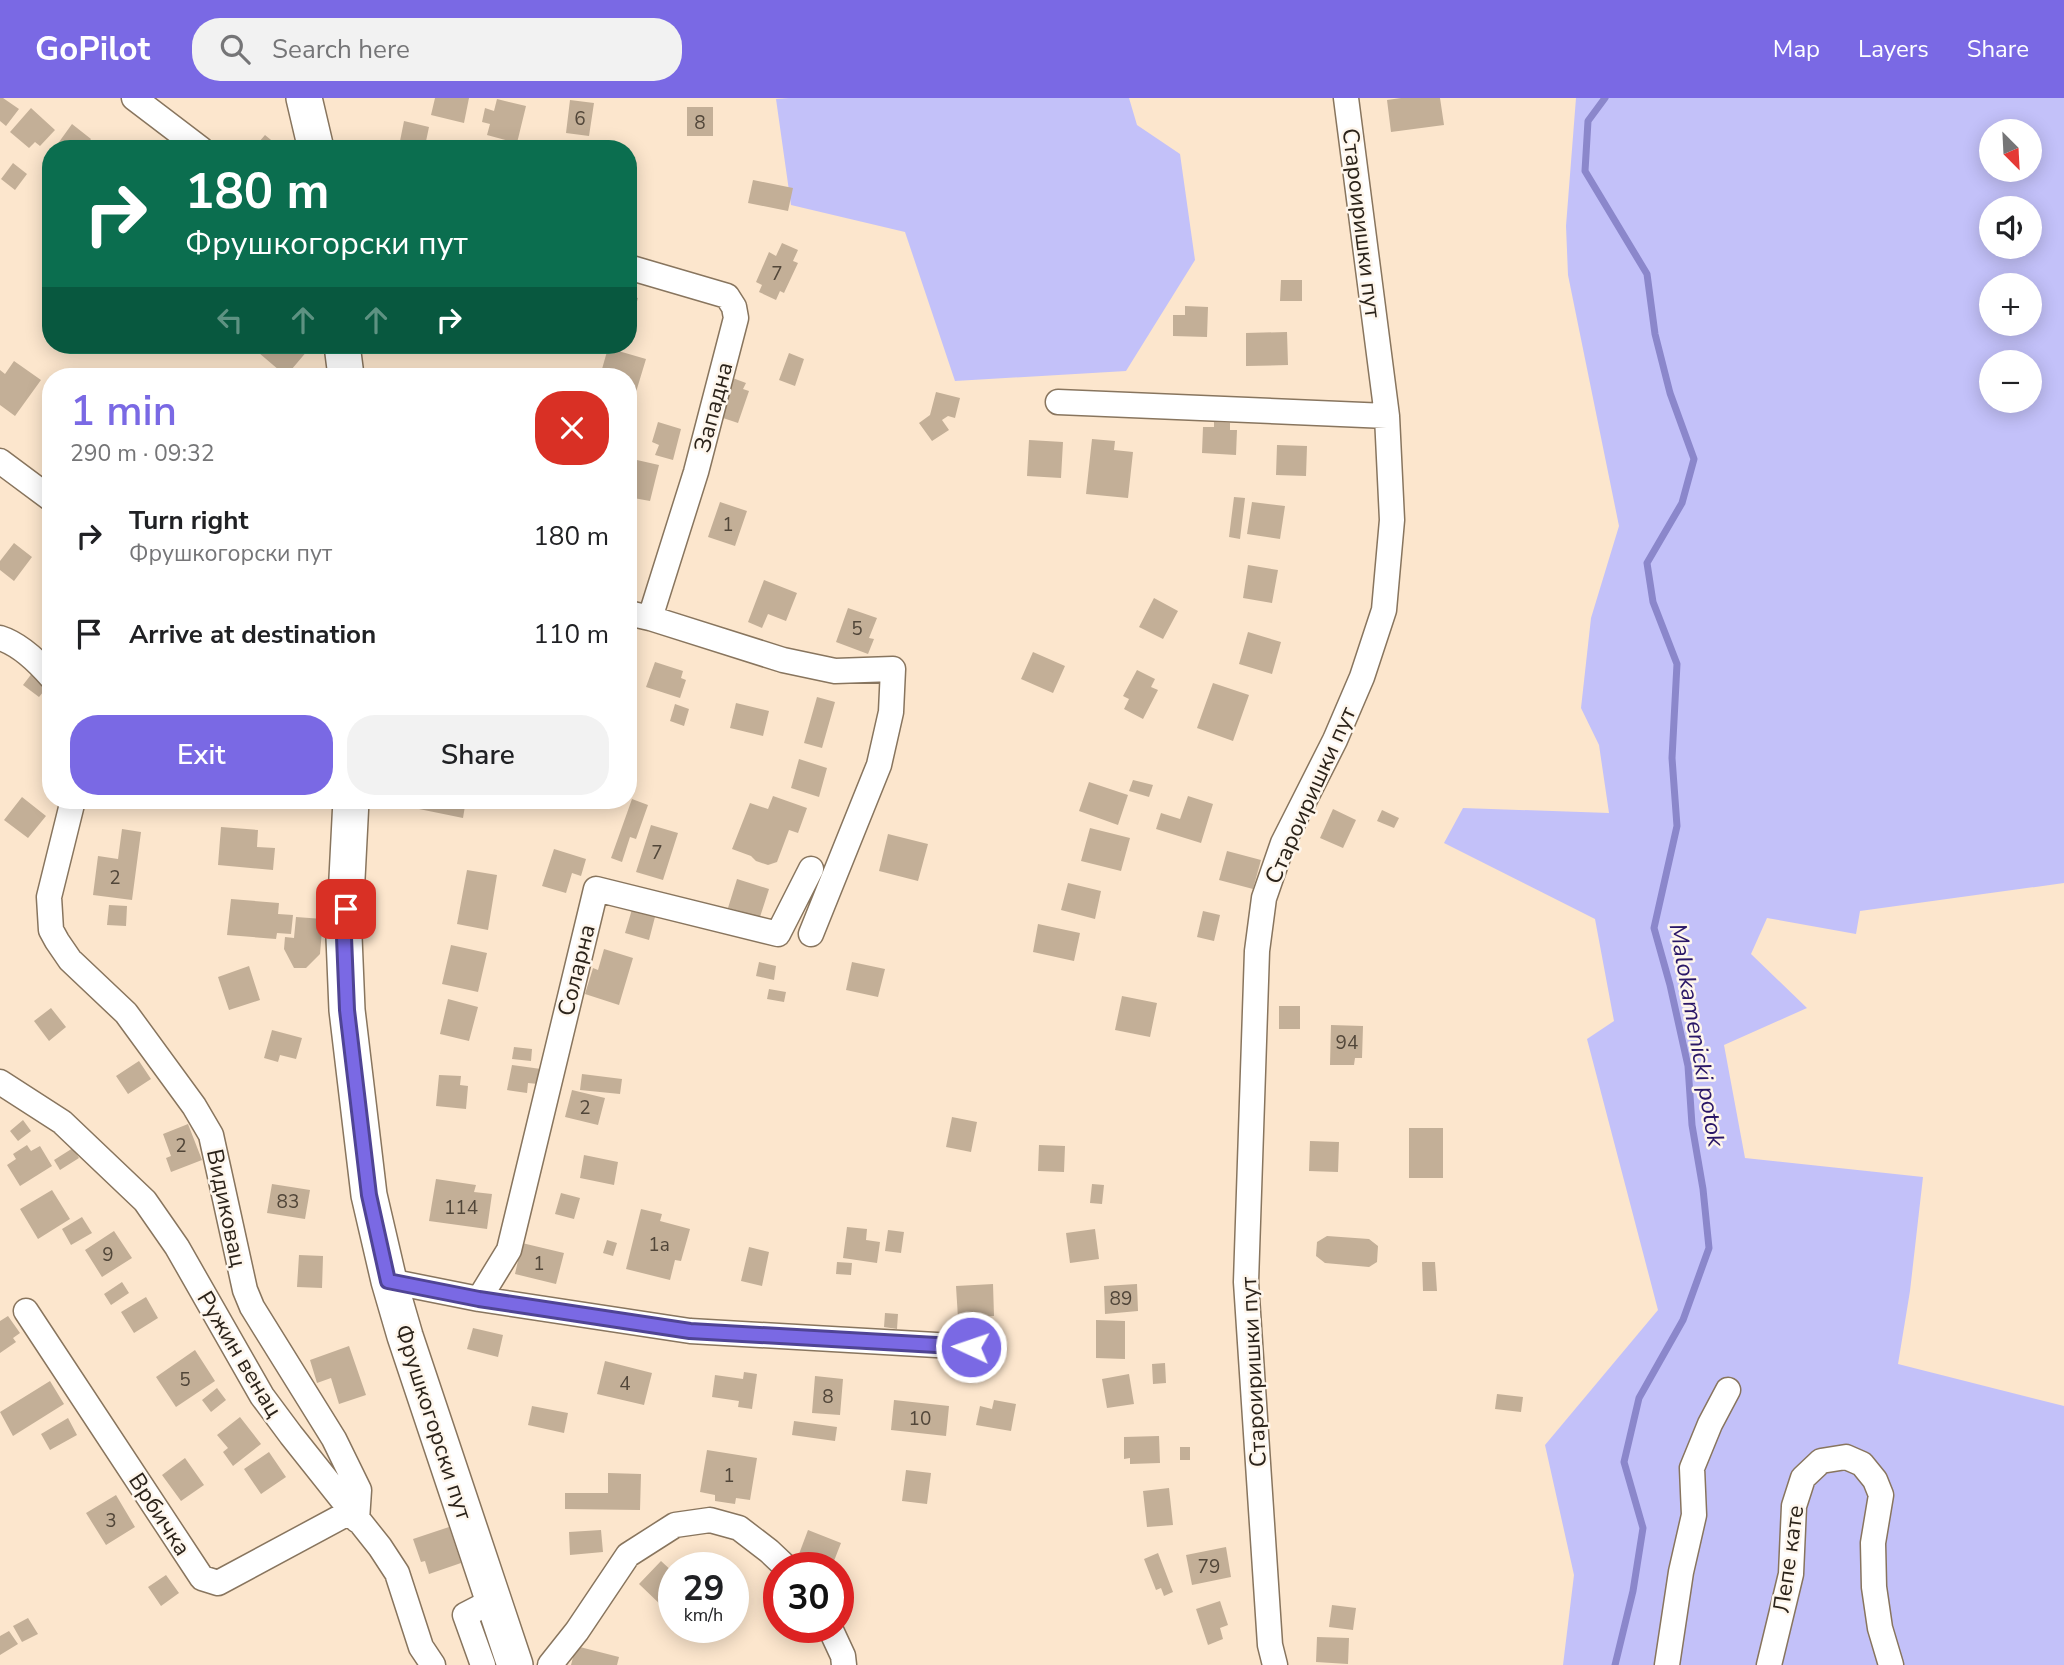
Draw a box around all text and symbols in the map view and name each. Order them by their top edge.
search box [192,18,682,81]
text: GoPilot [35,27,150,72]
icon: search [216,30,254,68]
text: Search here [272,32,410,67]
text: Map [1773,33,1820,65]
text: Layers [1858,33,1929,65]
text: Share [1967,33,2029,65]
house number: 6 [574,106,586,132]
house number: 8 [694,110,706,136]
north arrow [1979,119,2042,182]
map controls [1979,119,2042,413]
street label: Староиришки пут [1334,126,1389,320]
text: 180 m [185,158,329,225]
icon: right [70,168,161,259]
button: sound [1979,196,2042,259]
text: Фрушкогорски пут [185,222,468,265]
house number: 7 [771,261,783,287]
button: + [1979,273,2042,336]
icon: left [211,301,249,339]
icon: ahead [284,301,322,339]
icon: ahead [357,301,395,339]
icon: right [430,301,468,339]
button: − [1979,350,2042,413]
street label: Западна [687,358,740,456]
text: 1 min [70,383,177,440]
button: close [535,391,609,465]
text: 290 m · 09:32 [70,438,215,469]
text: Turn right [129,503,248,538]
house number: 1 [722,512,734,538]
icon: right [70,517,108,555]
text: 180 m [533,519,609,554]
text: Фрушкогорски пут [129,538,332,569]
icon: arrive [70,615,108,653]
house number: 5 [851,616,863,642]
text: Arrive at destination [129,617,376,652]
text: 110 m [533,617,609,652]
street label: Староиришки пут [1257,701,1364,889]
button: Exit [70,715,333,795]
button: Share [347,715,609,795]
house number: 7 [651,840,663,866]
house number: 2 [109,865,121,891]
pin [316,879,376,939]
icon: arrive [327,890,365,928]
street label: Соларна [550,921,603,1019]
water label: Malokamenicki potok [1662,921,1733,1150]
house number: 94 [1336,1030,1358,1056]
house number: 2 [579,1095,591,1121]
house number: 2 [175,1133,187,1159]
street label: Видиковац [199,1146,254,1270]
house number: 83 [277,1189,299,1215]
house number: 114 [444,1195,478,1221]
house number: 1a [648,1232,670,1258]
house number: 9 [102,1242,114,1268]
house number: 1 [533,1251,545,1277]
street label: Староиришки пут [1233,1275,1274,1468]
street label: Ружин венац [190,1285,290,1423]
house number: 89 [1110,1286,1132,1312]
position arrow [934,1310,1008,1384]
street label: Фрушкогорски пут [387,1321,480,1524]
house number: 5 [179,1367,191,1393]
house number: 4 [619,1371,631,1397]
house number: 8 [822,1384,834,1410]
house number: 10 [909,1406,931,1432]
house number: 1 [723,1463,735,1489]
street label: Врбичка [121,1467,198,1562]
street label: Лепе кате [1766,1503,1811,1615]
house number: 3 [105,1508,117,1534]
speed limit sign: 30 [763,1552,854,1643]
house number: 79 [1198,1554,1220,1580]
text: 29 [682,1565,725,1612]
text: km/h [684,1603,723,1627]

